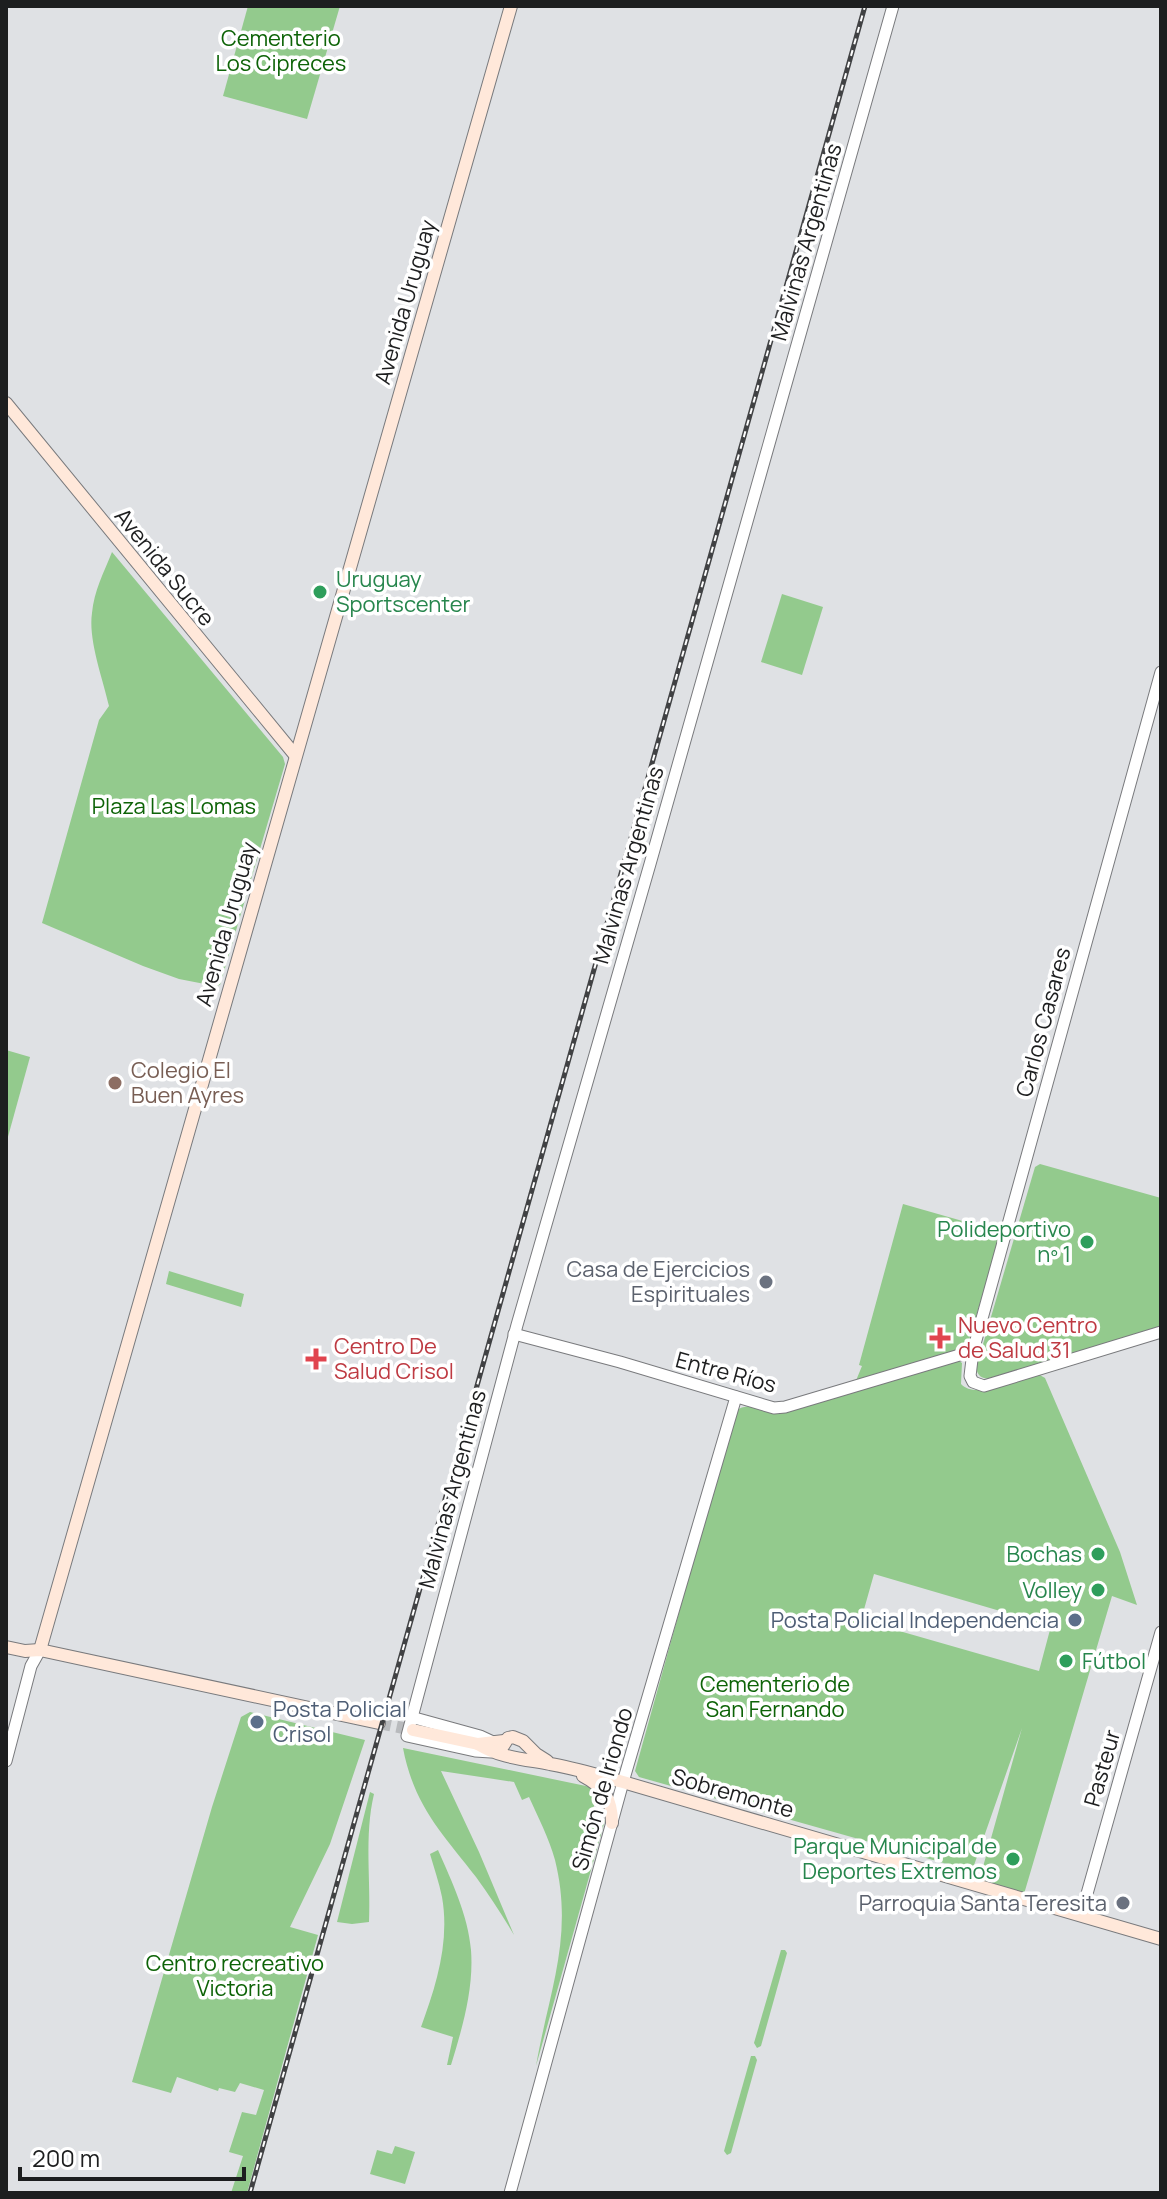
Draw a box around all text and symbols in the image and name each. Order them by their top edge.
park label: Cementerio Los Cipreces [216,23,346,78]
street label: Malvinas Argentinas [763,140,849,344]
street label: Avenida Uruguay [367,216,443,388]
street label: Avenida Sucre [108,502,222,632]
place label: Uruguay Sportscenter [336,564,471,619]
marker: Uruguay Sportscenter [311,583,329,601]
street label: Malvinas Argentinas [585,763,671,967]
park label: Plaza Las Lomas [92,791,256,821]
street label: Avenida Uruguay [188,838,264,1010]
street label: Carlos Casares [1009,944,1077,1100]
place label: Colegio El Buen Ayres [131,1055,244,1110]
marker: Colegio El Buen Ayres [106,1074,124,1092]
place label: Polideportivo nº 1 [937,1214,1071,1269]
marker: Polideportivo nº 1 [1078,1233,1096,1251]
place label: Casa de Ejercicios Espirituales [567,1254,750,1309]
marker: Casa de Ejercicios Espirituales [757,1273,775,1291]
place label: Nuevo Centro de Salud 31 [958,1310,1098,1365]
marker: Nuevo Centro de Salud 31 [929,1327,951,1349]
place label: Centro De Salud Crisol [334,1331,454,1386]
street label: Entre Ríos [672,1344,780,1400]
marker: Centro De Salud Crisol [305,1348,327,1370]
street label: Malvinas Argentinas [411,1386,493,1592]
place label: Bochas [1006,1539,1082,1569]
marker: Bochas [1089,1545,1107,1563]
place label: Volley [1023,1575,1082,1605]
marker: Volley [1089,1581,1107,1599]
place label: Posta Policial Independencia [771,1605,1059,1635]
marker: Posta Policial Independencia [1066,1611,1084,1629]
place label: Fútbol [1082,1646,1146,1676]
marker: Fútbol [1057,1652,1075,1670]
park label: Cementerio de San Fernando [700,1669,850,1724]
place label: Posta Policial Crisol [273,1694,407,1749]
street label: Simón de Iriondo [564,1704,640,1874]
marker: Posta Policial Crisol [248,1713,266,1731]
street label: Pasteur [1077,1726,1127,1810]
street label: Sobremonte [668,1761,798,1825]
place label: Parque Municipal de Deportes Extremos [793,1831,997,1886]
marker: Parque Municipal de Deportes Extremos [1004,1850,1022,1868]
place label: Parroquia Santa Teresita [859,1888,1107,1918]
marker: Parroquia Santa Teresita [1114,1894,1132,1912]
park label: Centro recreativo Victoria [146,1948,324,2003]
scale bar [20,2131,244,2181]
text: 200 m [32,2141,100,2174]

